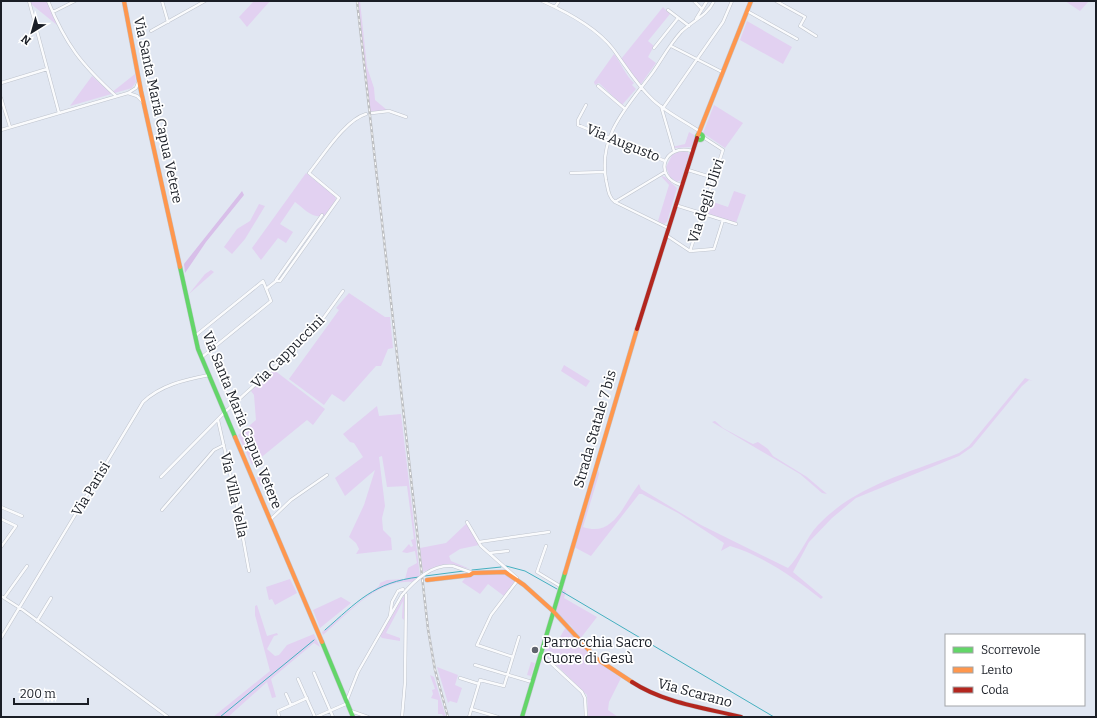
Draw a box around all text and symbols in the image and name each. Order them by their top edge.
north arrow [12,12,52,52]
street label: Via Santa Maria Capua Vetere [130,15,186,205]
text: N [19,32,34,47]
street label: Via Augusto [584,121,662,165]
street label: Via degli Ulivi [684,156,728,246]
street label: Via Cappuccini [248,312,328,392]
street label: Via Santa Maria Capua Vetere [199,329,285,511]
street label: Strada Statale 7 bis [570,368,620,490]
street label: Via Villa Vella [217,451,251,540]
street label: Via Parisi [68,459,114,519]
place label: Parrocchia Sacro Cuore di Gesù [543,634,652,667]
legend [945,634,1085,706]
text: Scorrevole [981,643,1040,657]
marker: Parrocchia Sacro Cuore di Gesù [530,645,540,655]
text: Lento [981,663,1013,677]
street label: Via Scarano [656,675,734,711]
scale bar [14,680,88,706]
text: Coda [981,683,1009,697]
text: 200 m [20,687,56,701]

